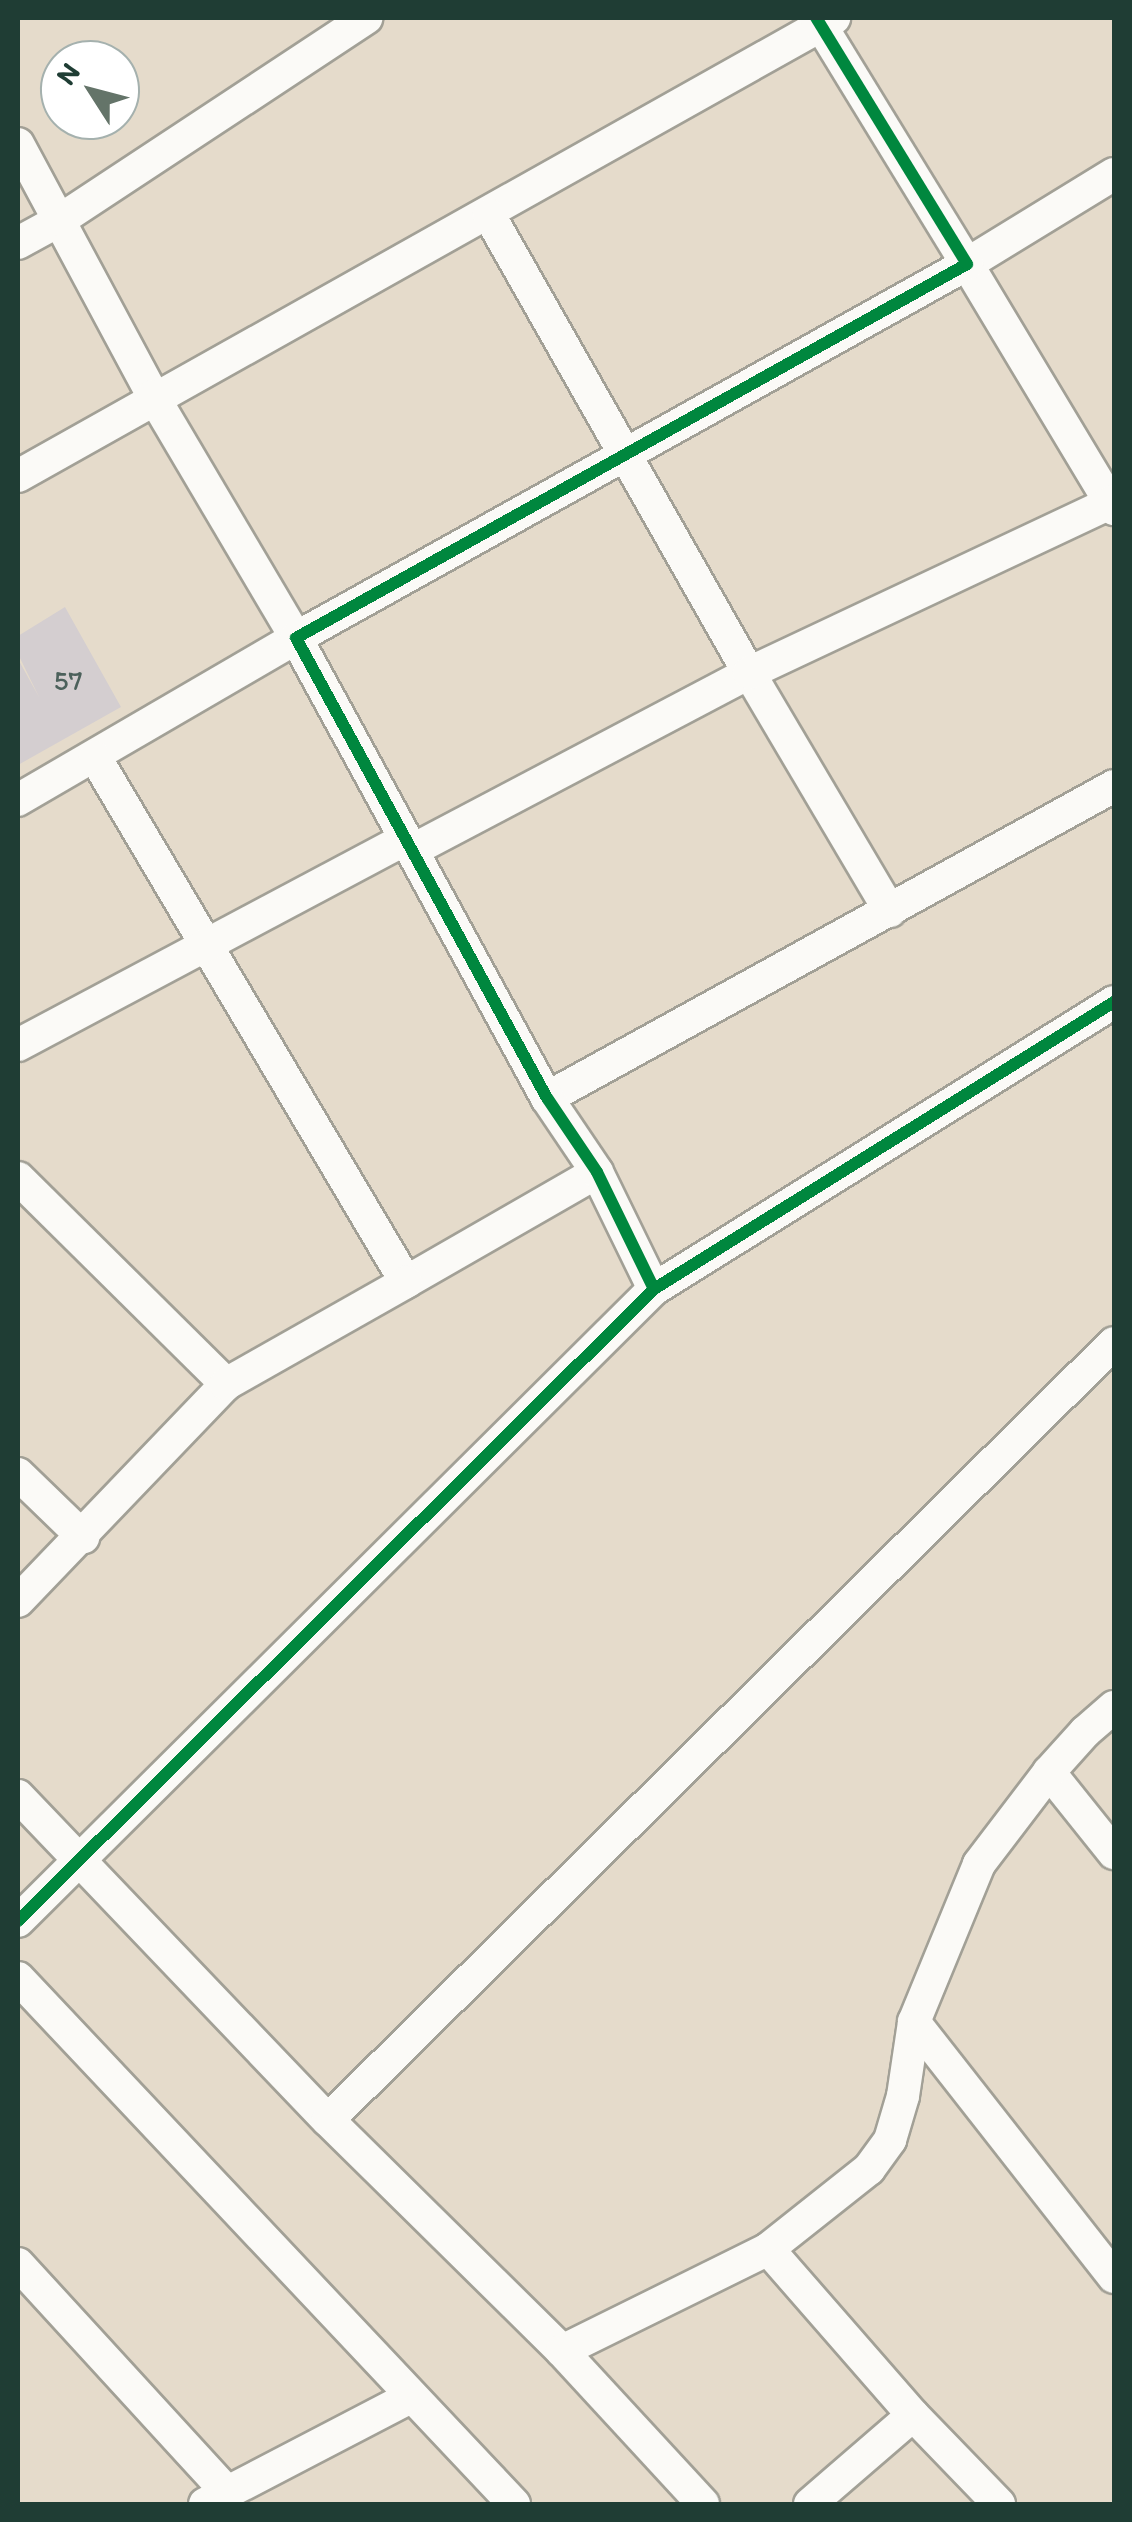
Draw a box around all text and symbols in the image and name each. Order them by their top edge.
north arrow [40,40,140,140]
text: N [48,56,87,91]
house number: 57 [54,663,82,697]

